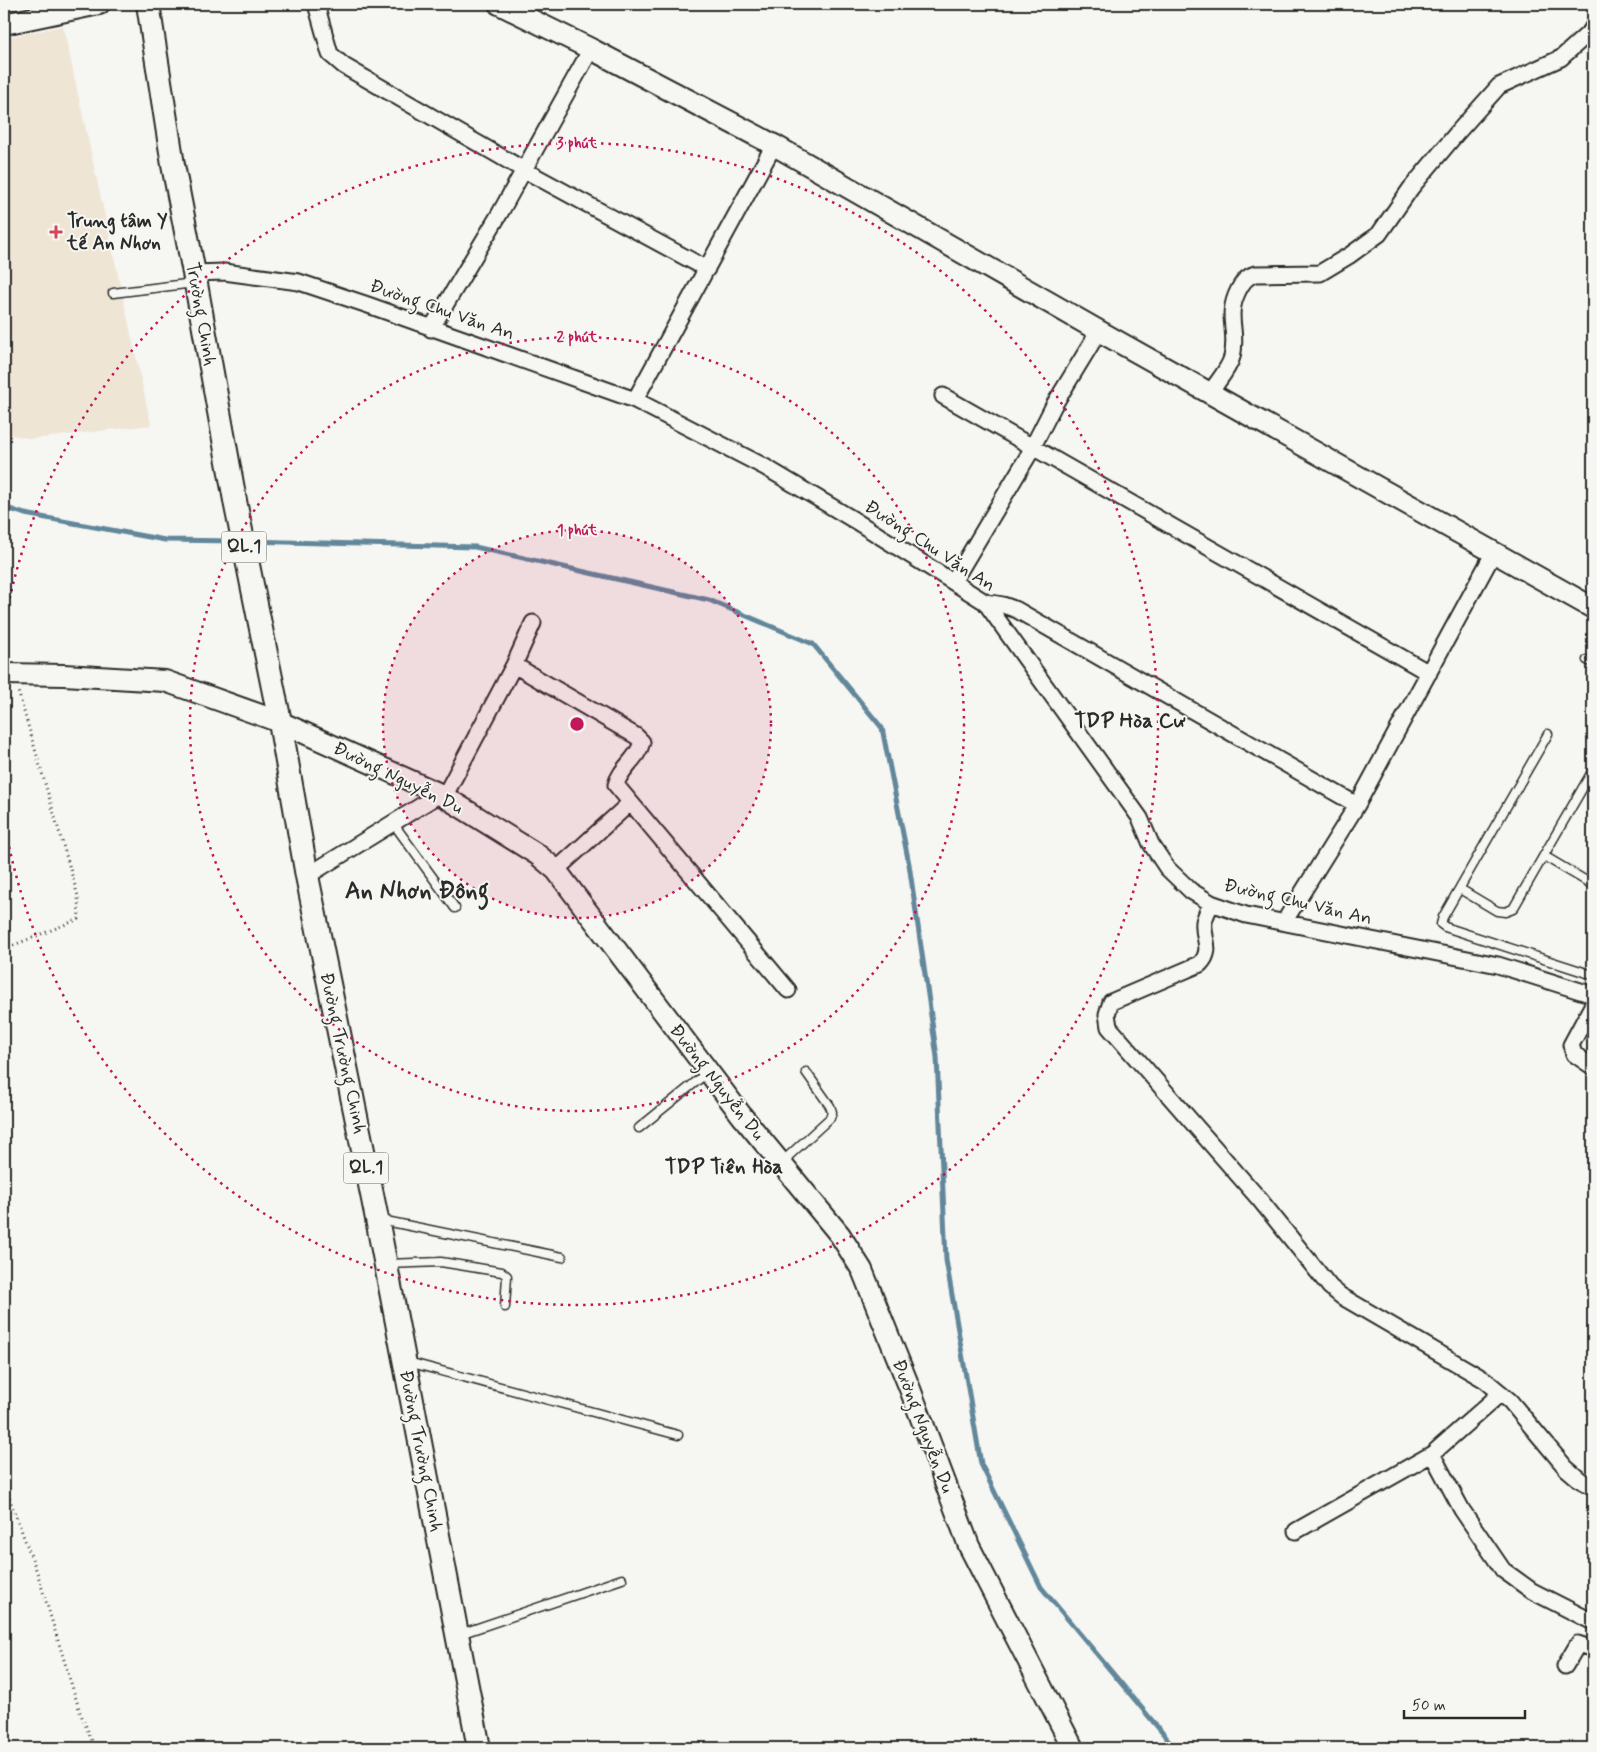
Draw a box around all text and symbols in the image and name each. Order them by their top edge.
text: 3 phút [557,134,598,154]
place label: Trung tâm Y tế An Nhơn [66,209,168,256]
marker: Trung tâm Y tế An Nhơn [49,225,63,239]
street label: Trường Chinh [177,260,222,369]
street label: Đường Chu Văn An [365,274,518,349]
text: 2 phút [557,328,599,348]
street label: Đường Chu Văn An [858,494,1000,600]
text: 1 phút [557,521,598,541]
road number: QL.1 [222,532,266,562]
district label: TDP Hòa Cư [1074,707,1186,735]
centre of rings [568,715,586,733]
street label: Đường Nguyễn Du [328,736,467,823]
street label: Đường Chu Văn An [1221,873,1375,934]
district label: An Nhơn Đông [345,876,489,910]
street label: Đường Trường Chinh [311,970,372,1137]
street label: Đường Nguyễn Du [661,1019,770,1147]
road number: QL.1 [344,1152,388,1184]
district label: TDP Tiên Hòa [665,1153,783,1181]
street label: Đường Nguyễn Du [883,1355,960,1498]
street label: Đường Trường Chinh [390,1368,449,1535]
scale bar [1404,1687,1526,1719]
text: 50 m [1412,1696,1446,1716]

